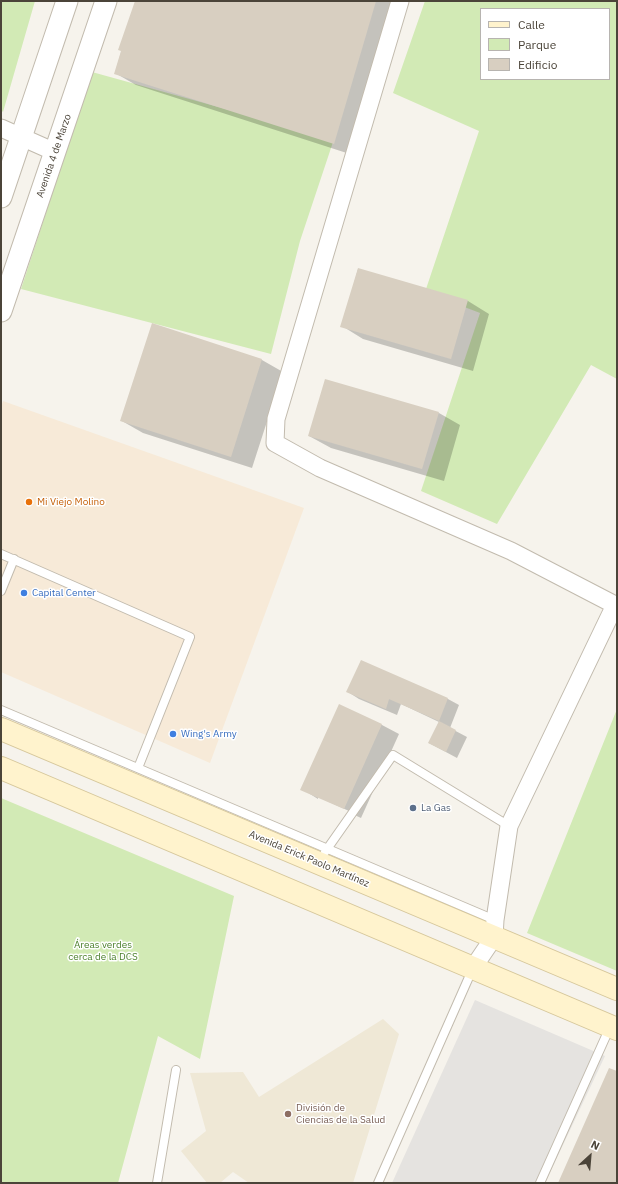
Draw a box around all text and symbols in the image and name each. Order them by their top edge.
legend [480,8,610,80]
text: Calle [518,17,545,32]
text: Parque [518,37,556,52]
text: Edificio [518,57,557,72]
street label: Avenida 4 de Marzo [34,113,74,199]
place label: Mi Viejo Molino [37,496,105,508]
marker: Mi Viejo Molino [24,497,34,507]
place label: Capital Center [32,587,96,599]
marker: Capital Center [19,588,29,598]
place label: Wing's Army [181,728,237,740]
marker: Wing's Army [168,729,178,739]
place label: La Gas [421,802,451,814]
marker: La Gas [408,803,418,813]
street label: Avenida Erick Paolo Martínez [247,828,371,890]
park label: Áreas verdes cerca de la DCS [68,939,138,962]
place label: División de Ciencias de la Salud [296,1102,385,1126]
marker: División de Ciencias de la Salud [283,1109,293,1119]
north arrow [570,1136,610,1176]
text: N [589,1137,602,1153]

